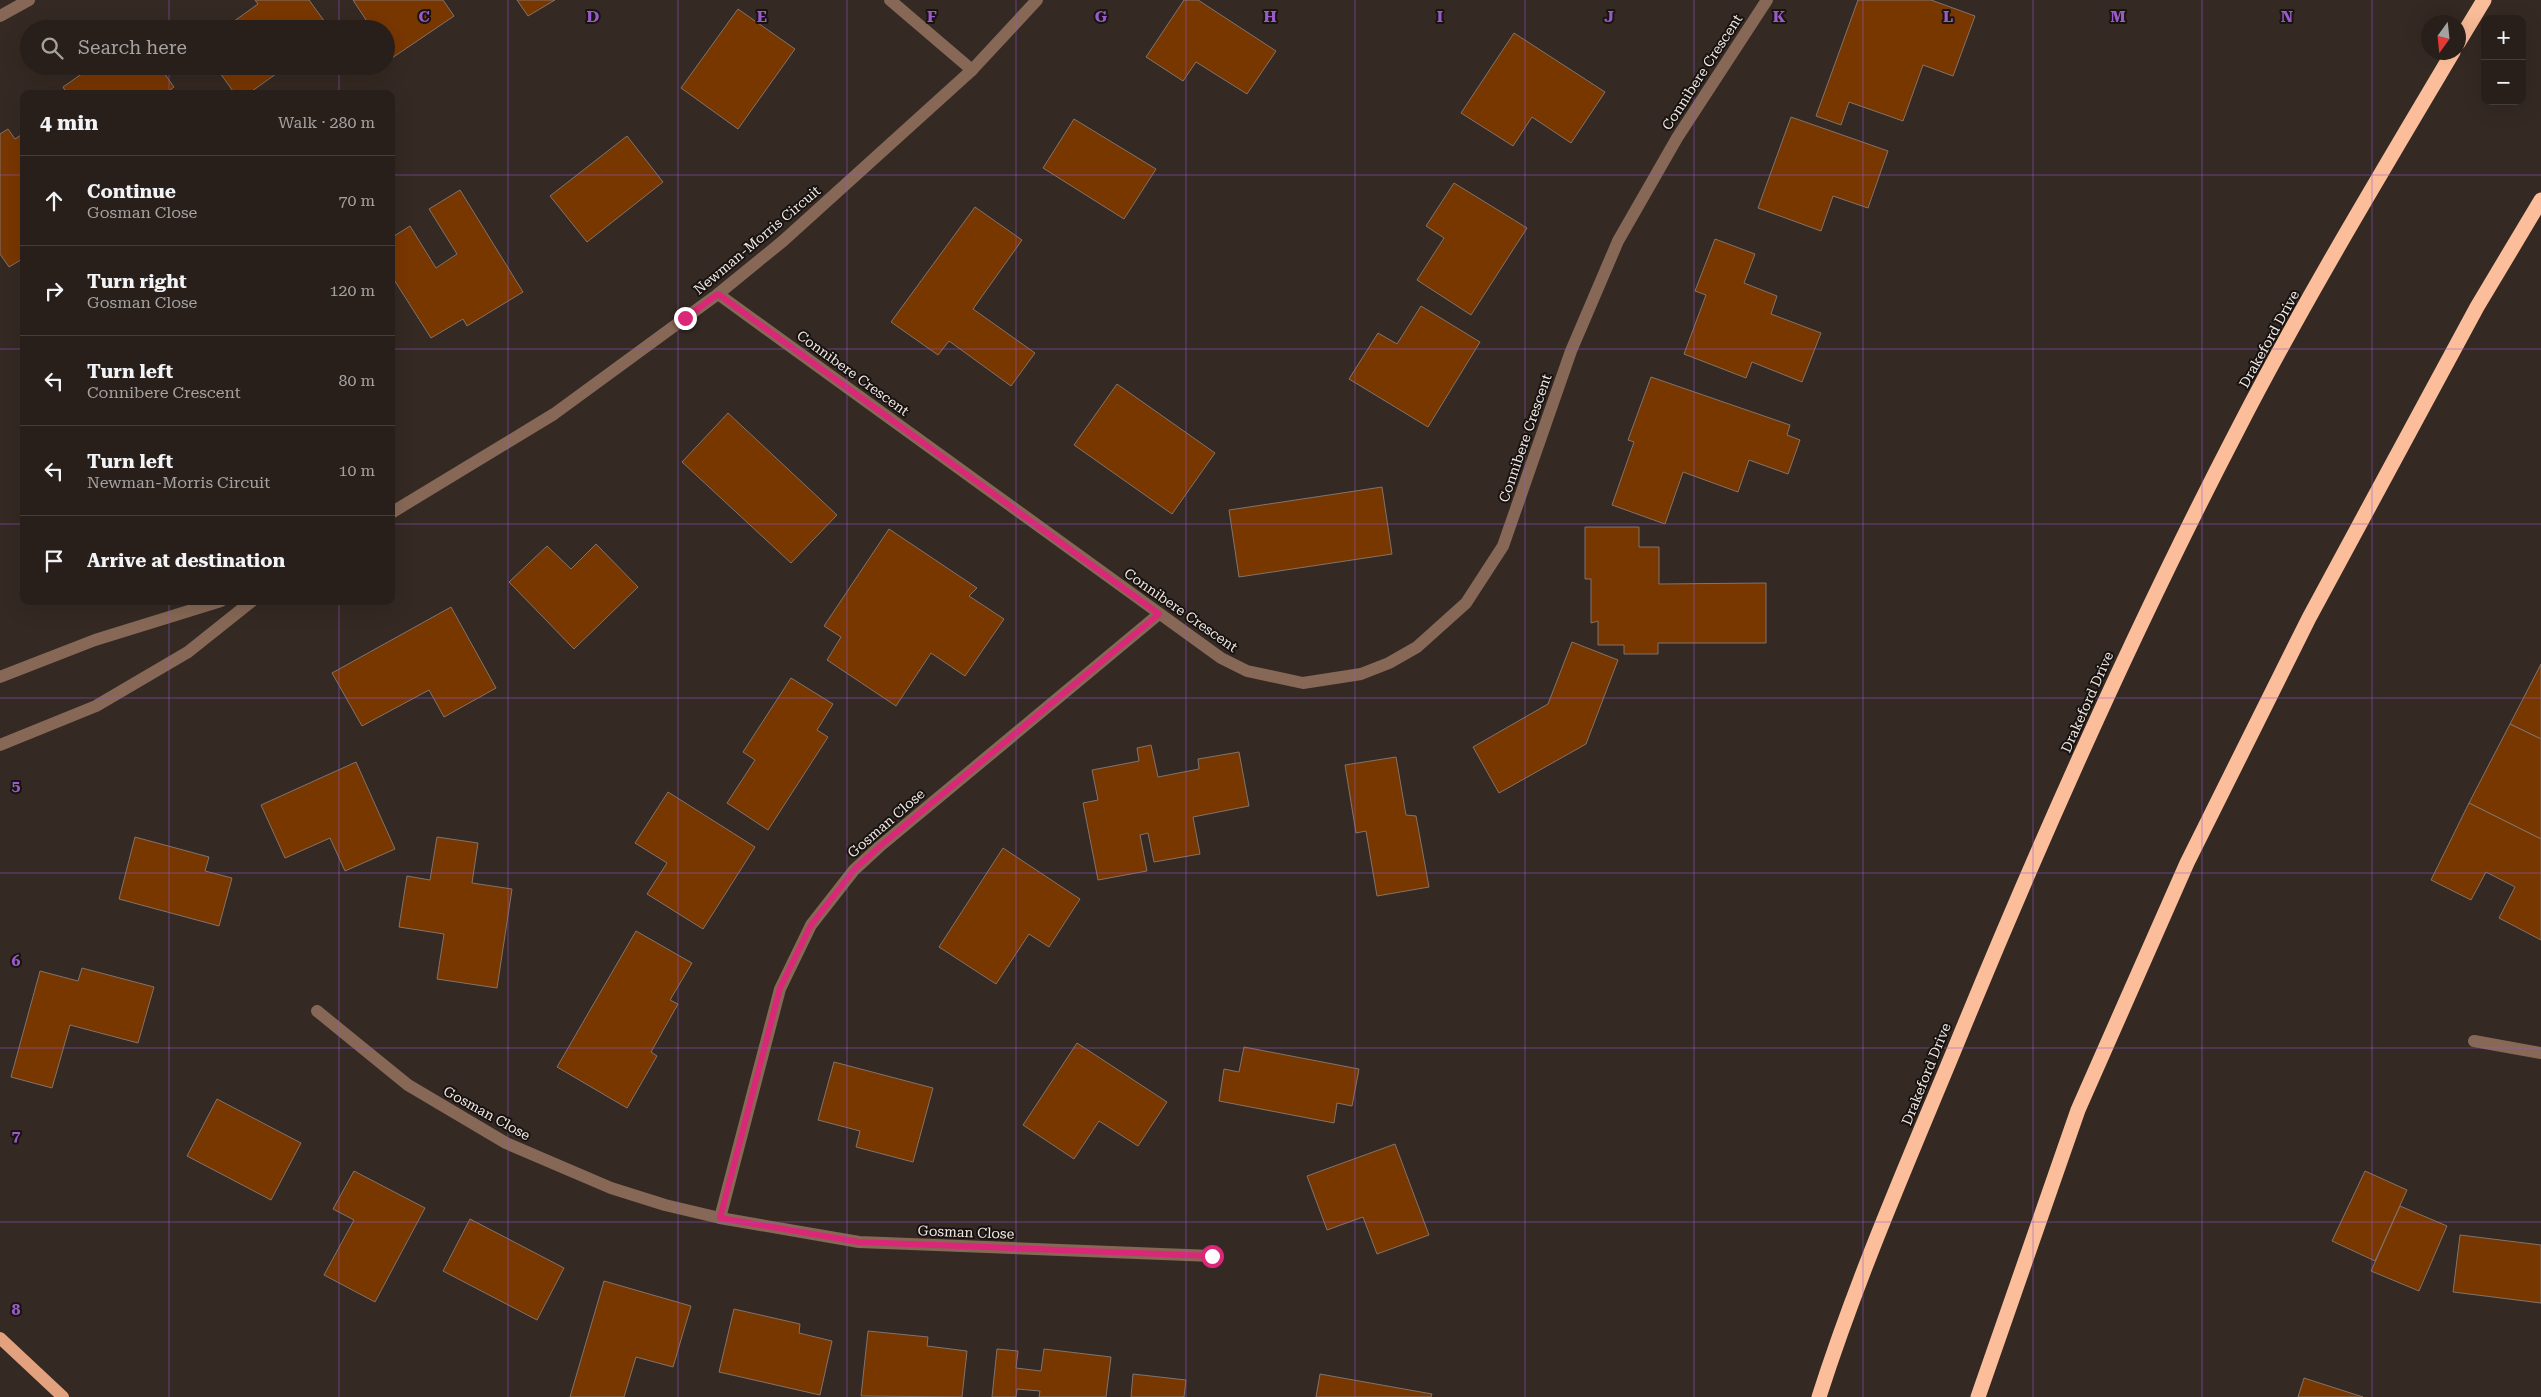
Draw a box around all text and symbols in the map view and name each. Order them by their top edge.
text: C [418,7,430,26]
text: D [587,7,600,26]
text: E [757,7,767,26]
text: F [927,7,937,26]
text: G [1095,7,1108,26]
text: H [1263,7,1277,26]
text: I [1437,7,1443,26]
text: J [1604,7,1614,26]
text: K [1773,7,1786,26]
text: L [1943,7,1953,26]
text: M [2110,7,2126,26]
text: N [2281,7,2293,26]
street label: Connibere Crescent [1659,11,1745,133]
north arrow [2421,15,2466,60]
map controls [2481,15,2526,105]
button: + [2481,15,2526,60]
search box [20,20,395,75]
icon: search [38,34,66,62]
text: Search here [78,36,187,59]
button: − [2481,60,2526,105]
text: 4 min [40,111,98,135]
text: Walk · 280 m [278,113,375,132]
text: Continue [87,180,176,203]
street label: Newman-Morris Circuit [690,182,824,298]
icon: ahead [40,187,68,215]
text: 70 m [338,191,375,210]
text: Gosman Close [87,203,197,222]
text: Turn right [87,270,187,293]
icon: right [40,277,68,305]
text: 120 m [329,281,375,300]
street label: Drakeford Drive [2236,287,2303,390]
text: Gosman Close [87,293,197,312]
route end [674,307,697,330]
street label: Connibere Crescent [794,327,912,419]
text: Turn left [87,360,173,383]
icon: left [40,367,68,395]
text: 80 m [338,371,375,390]
street label: Connibere Crescent [1496,372,1554,504]
text: Connibere Crescent [87,383,241,402]
text: Turn left [87,450,173,473]
icon: left [40,457,68,485]
text: 10 m [338,461,375,480]
text: Newman-Morris Circuit [87,473,270,492]
icon: arrive [40,547,68,575]
text: Arrive at destination [87,549,285,572]
street label: Connibere Crescent [1121,565,1241,655]
street label: Drakeford Drive [2058,649,2117,755]
text: 5 [12,776,21,795]
street label: Gosman Close [844,785,928,861]
text: 6 [12,951,21,970]
street label: Drakeford Drive [1898,1020,1954,1127]
street label: Gosman Close [441,1083,533,1144]
text: 7 [12,1126,21,1145]
street label: Gosman Close [917,1222,1015,1242]
route start [1201,1245,1224,1268]
text: 8 [12,1300,21,1319]

